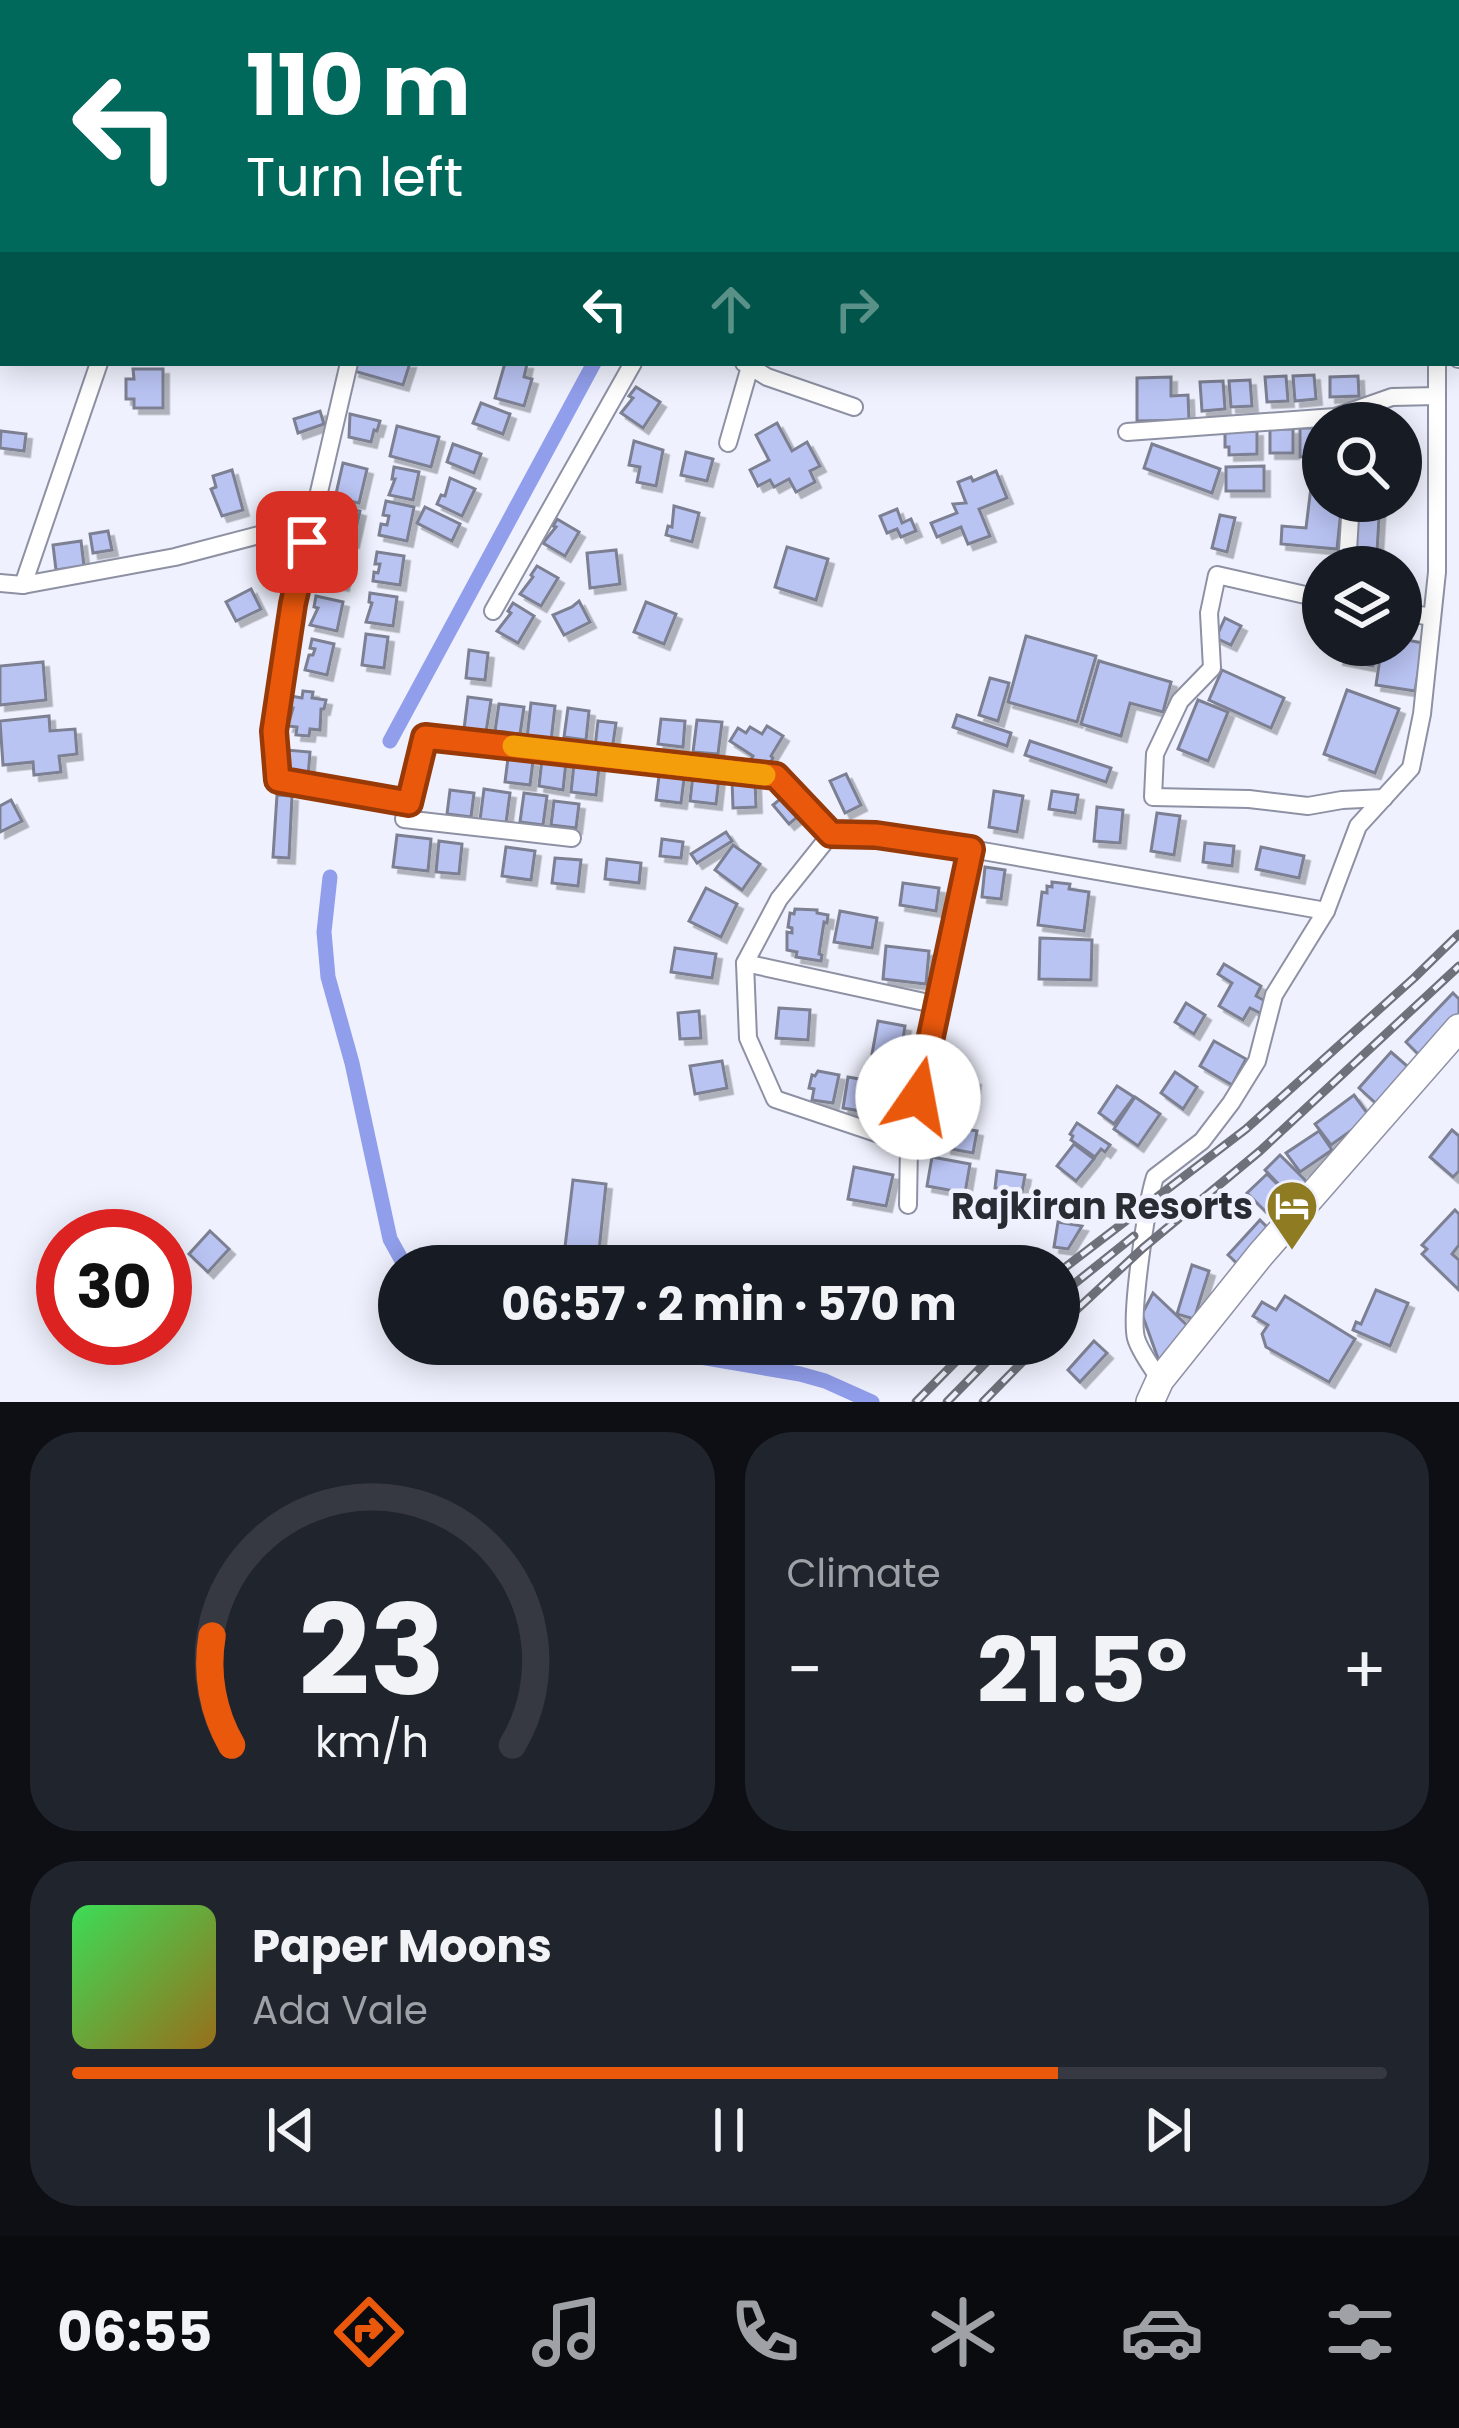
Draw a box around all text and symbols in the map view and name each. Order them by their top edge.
text: 110 m [246,27,471,144]
icon: left [48,48,204,204]
text: Turn left [246,139,463,215]
icon: left [572,276,638,342]
icon: ahead [698,276,764,342]
icon: right [824,276,890,342]
map controls [1302,402,1422,666]
button: search [1302,402,1422,522]
pin [256,491,358,593]
icon: arrive [274,509,340,575]
button: layers [1302,546,1422,666]
position arrow [855,1034,981,1160]
hotel icon: Rajkiran Resorts [1264,1178,1320,1252]
place label: Rajkiran Resorts [951,1181,1253,1232]
speed limit sign: 30 [36,1209,192,1365]
text: 06:57 · 2 min · 570 m [501,1273,957,1336]
text: Climate [787,1546,941,1601]
text: 23 [299,1563,446,1738]
text: 21.5° [977,1607,1188,1734]
text: − [787,1624,823,1716]
text: + [1342,1624,1387,1716]
text: km/h [315,1711,429,1771]
text: Paper Moons [252,1915,552,1978]
text: Ada Vale [252,1983,428,2038]
icon: previous [258,2097,324,2163]
icon: pause [696,2097,762,2163]
icon: next [1135,2097,1201,2163]
icon: directions [327,2290,411,2374]
icon: music [525,2290,609,2374]
icon: phone [723,2290,807,2374]
icon: climate [921,2290,1005,2374]
icon: car [1120,2290,1204,2374]
icon: filters [1318,2290,1402,2374]
text: 06:55 [57,2294,212,2370]

